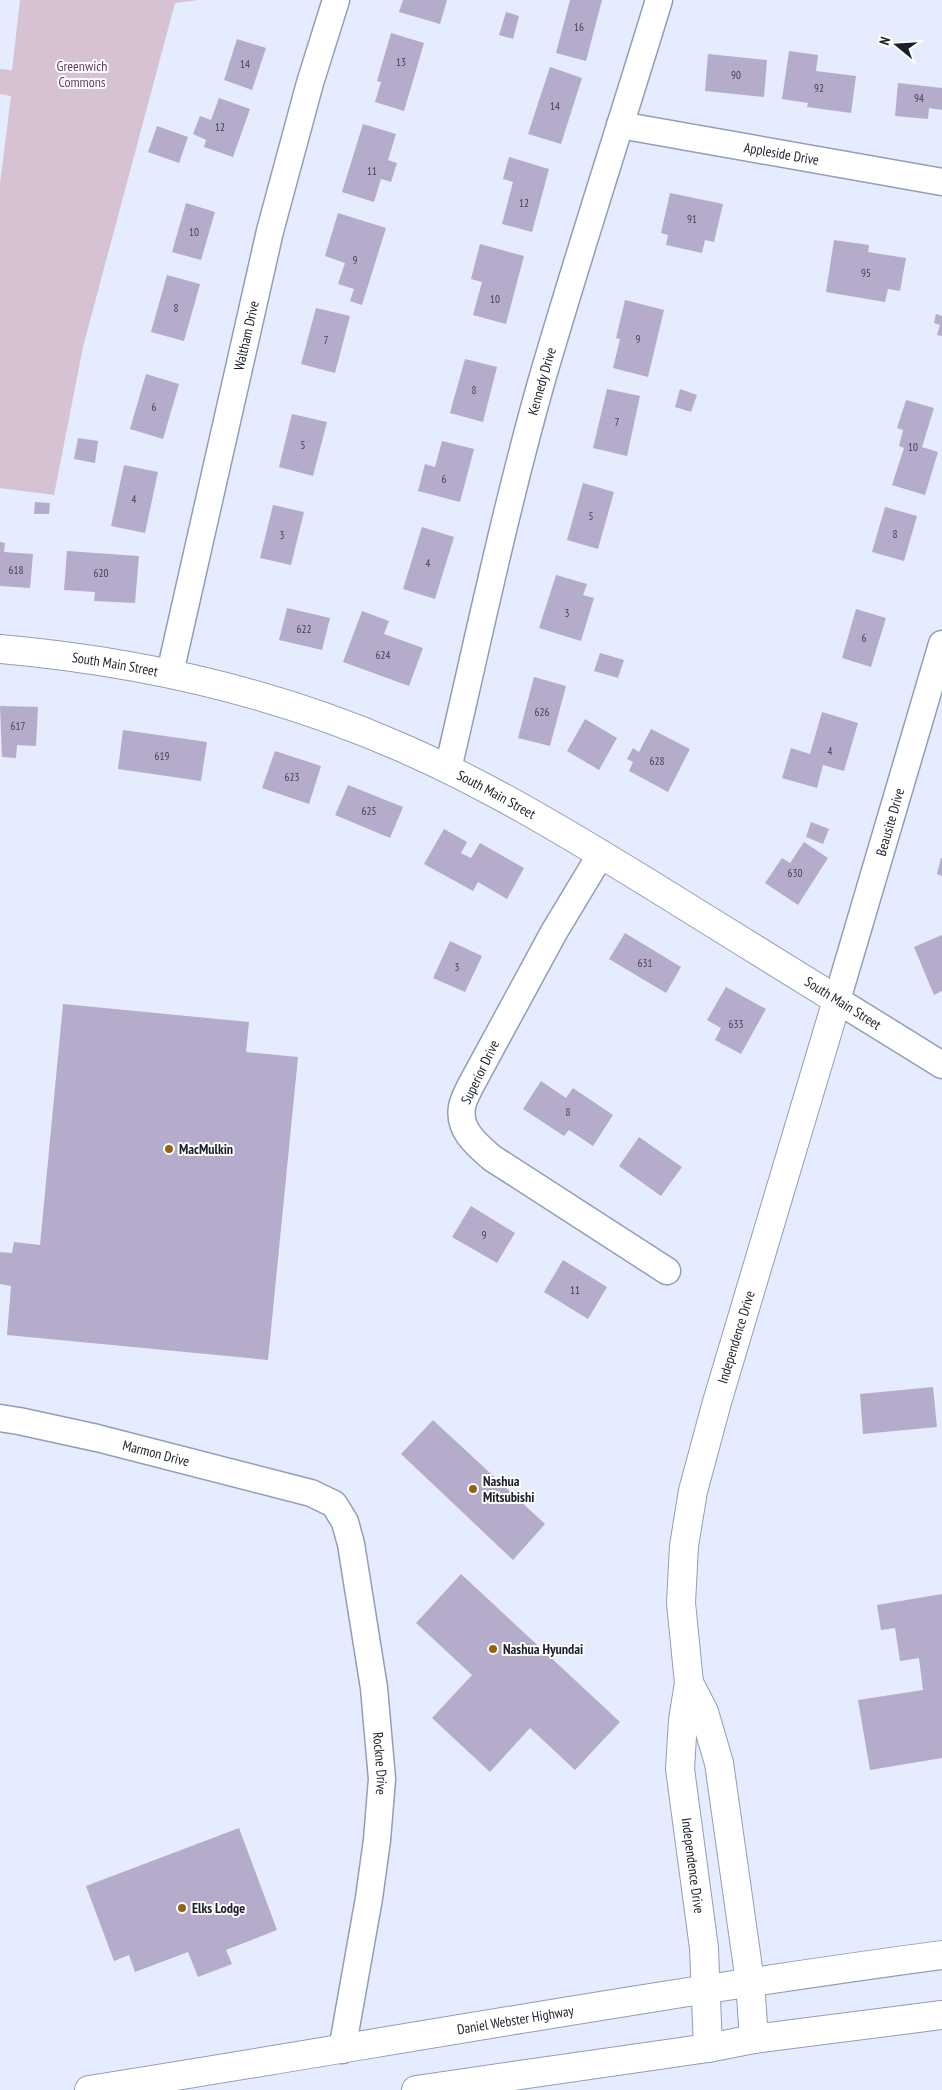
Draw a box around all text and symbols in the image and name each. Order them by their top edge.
house number: 16 [574,20,584,34]
north arrow [872,20,922,70]
text: N [875,35,894,47]
house number: 13 [396,55,406,69]
park label: Greenwich Commons [57,57,107,91]
house number: 14 [240,57,250,71]
house number: 90 [731,68,741,82]
house number: 92 [814,81,824,95]
house number: 94 [914,91,924,105]
house number: 14 [550,99,560,113]
house number: 12 [215,120,225,134]
street label: Appleside Drive [743,138,821,169]
house number: 11 [367,164,377,178]
house number: 12 [519,196,529,210]
house number: 91 [687,212,697,226]
house number: 10 [189,225,199,239]
house number: 9 [353,253,358,267]
house number: 95 [861,266,871,280]
house number: 10 [490,292,500,306]
street label: Waltham Drive [230,299,263,372]
house number: 8 [174,301,179,315]
house number: 9 [636,332,641,346]
house number: 7 [324,333,329,347]
street label: Kennedy Drive [524,345,560,417]
house number: 8 [472,383,477,397]
house number: 6 [152,400,157,414]
house number: 7 [615,415,620,429]
house number: 5 [301,438,306,452]
house number: 10 [908,440,918,454]
house number: 6 [442,472,447,486]
house number: 4 [132,492,137,506]
house number: 5 [589,509,594,523]
house number: 8 [893,527,898,541]
house number: 3 [280,528,285,542]
house number: 4 [426,556,431,570]
house number: 618 [9,563,23,577]
house number: 620 [94,566,108,580]
house number: 3 [565,606,570,620]
house number: 622 [297,622,311,636]
house number: 6 [862,631,867,645]
street label: South Main Street [71,648,160,680]
house number: 624 [376,648,390,662]
house number: 626 [535,705,549,719]
house number: 617 [11,719,25,733]
house number: 4 [828,744,833,758]
house number: 619 [155,749,169,763]
house number: 628 [650,754,664,768]
street label: South Main Street [454,766,539,823]
house number: 623 [285,770,299,784]
street label: Beausite Drive [872,786,908,858]
house number: 625 [362,804,376,818]
house number: 630 [788,866,802,880]
house number: 631 [638,956,652,970]
house number: 3 [455,960,460,974]
street label: South Main Street [801,972,885,1034]
house number: 633 [729,1017,743,1031]
street label: Superior Drive [457,1037,503,1107]
house number: 8 [566,1105,571,1119]
place label: MacMulkin [179,1140,233,1158]
marker: MacMulkin [163,1143,175,1155]
house number: 9 [482,1228,487,1242]
house number: 11 [570,1283,580,1297]
street label: Independence Drive [713,1288,759,1386]
street label: Marmon Drive [121,1436,191,1470]
place label: Nashua Mitsubishi [483,1472,534,1506]
marker: Nashua Mitsubishi [467,1483,479,1495]
place label: Nashua Hyundai [503,1640,583,1658]
marker: Nashua Hyundai [487,1643,499,1655]
street label: Rockne Drive [369,1731,391,1796]
street label: Independence Drive [678,1817,708,1915]
place label: Elks Lodge [192,1899,245,1917]
marker: Elks Lodge [176,1902,188,1914]
street label: Daniel Webster Highway [456,2001,576,2038]

